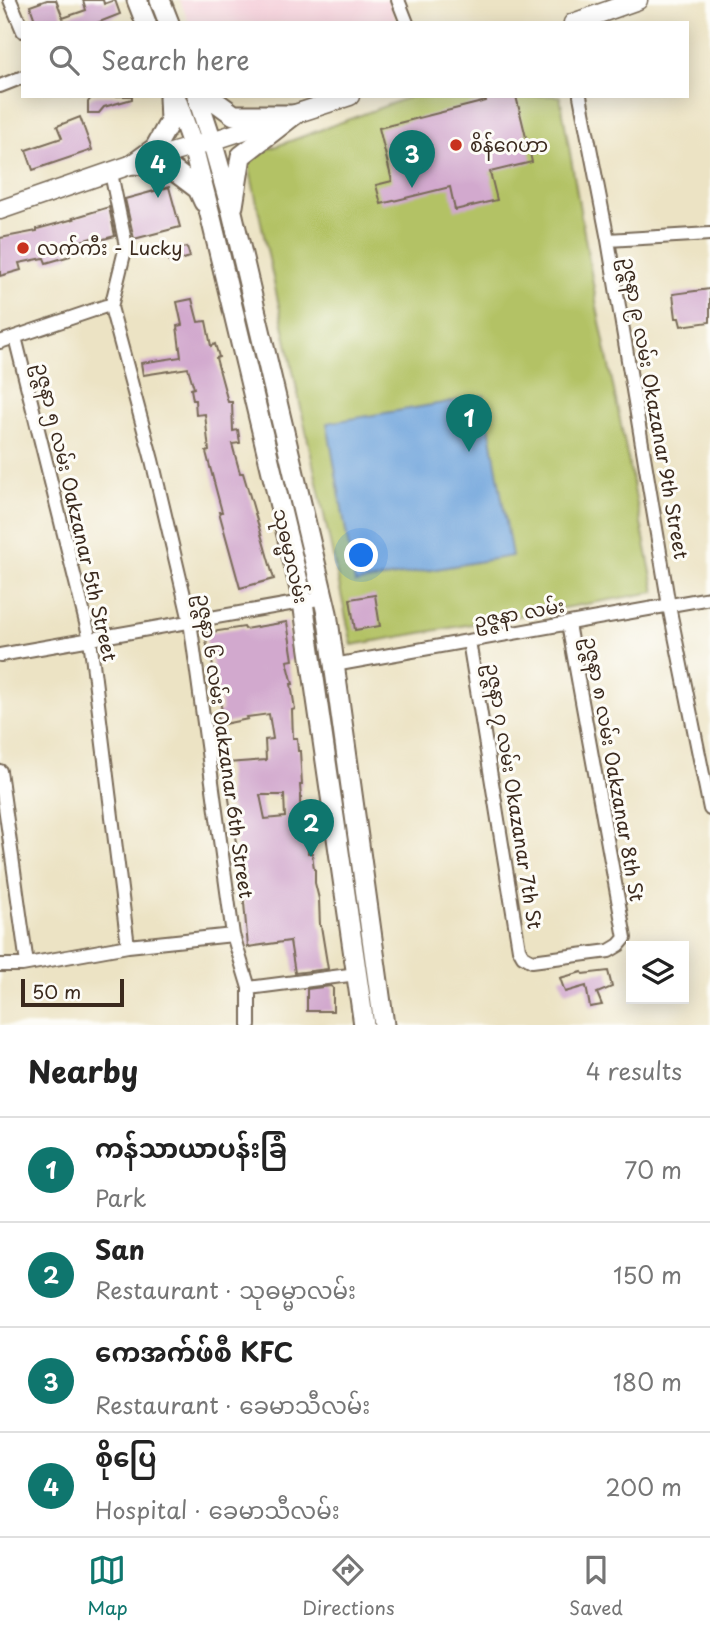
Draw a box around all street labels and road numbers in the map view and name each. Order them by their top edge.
street label: ဥဇ္ဇနာ ၉ လမ်း Okazanar 9th Street [612,255,696,562]
street label: ဥဇ္ဇနာ ၅ လမ်း Oakzanar 5th Street [26,360,125,665]
street label: သုဓမ္မာလမ်း [264,506,316,607]
street label: ဥဇ္ဇနာ လမ်း [471,590,567,637]
street label: ဥဇ္ဇနာ ၆ လမ်း Oakzanar 6th Street [187,592,261,901]
street label: ဥဇ္ဇနာ ၈ လမ်း Oakzanar 8th St [574,634,652,905]
street label: ဥဇ္ဇနာ ၇ လမ်း Okazanar 7th St [477,661,550,932]

